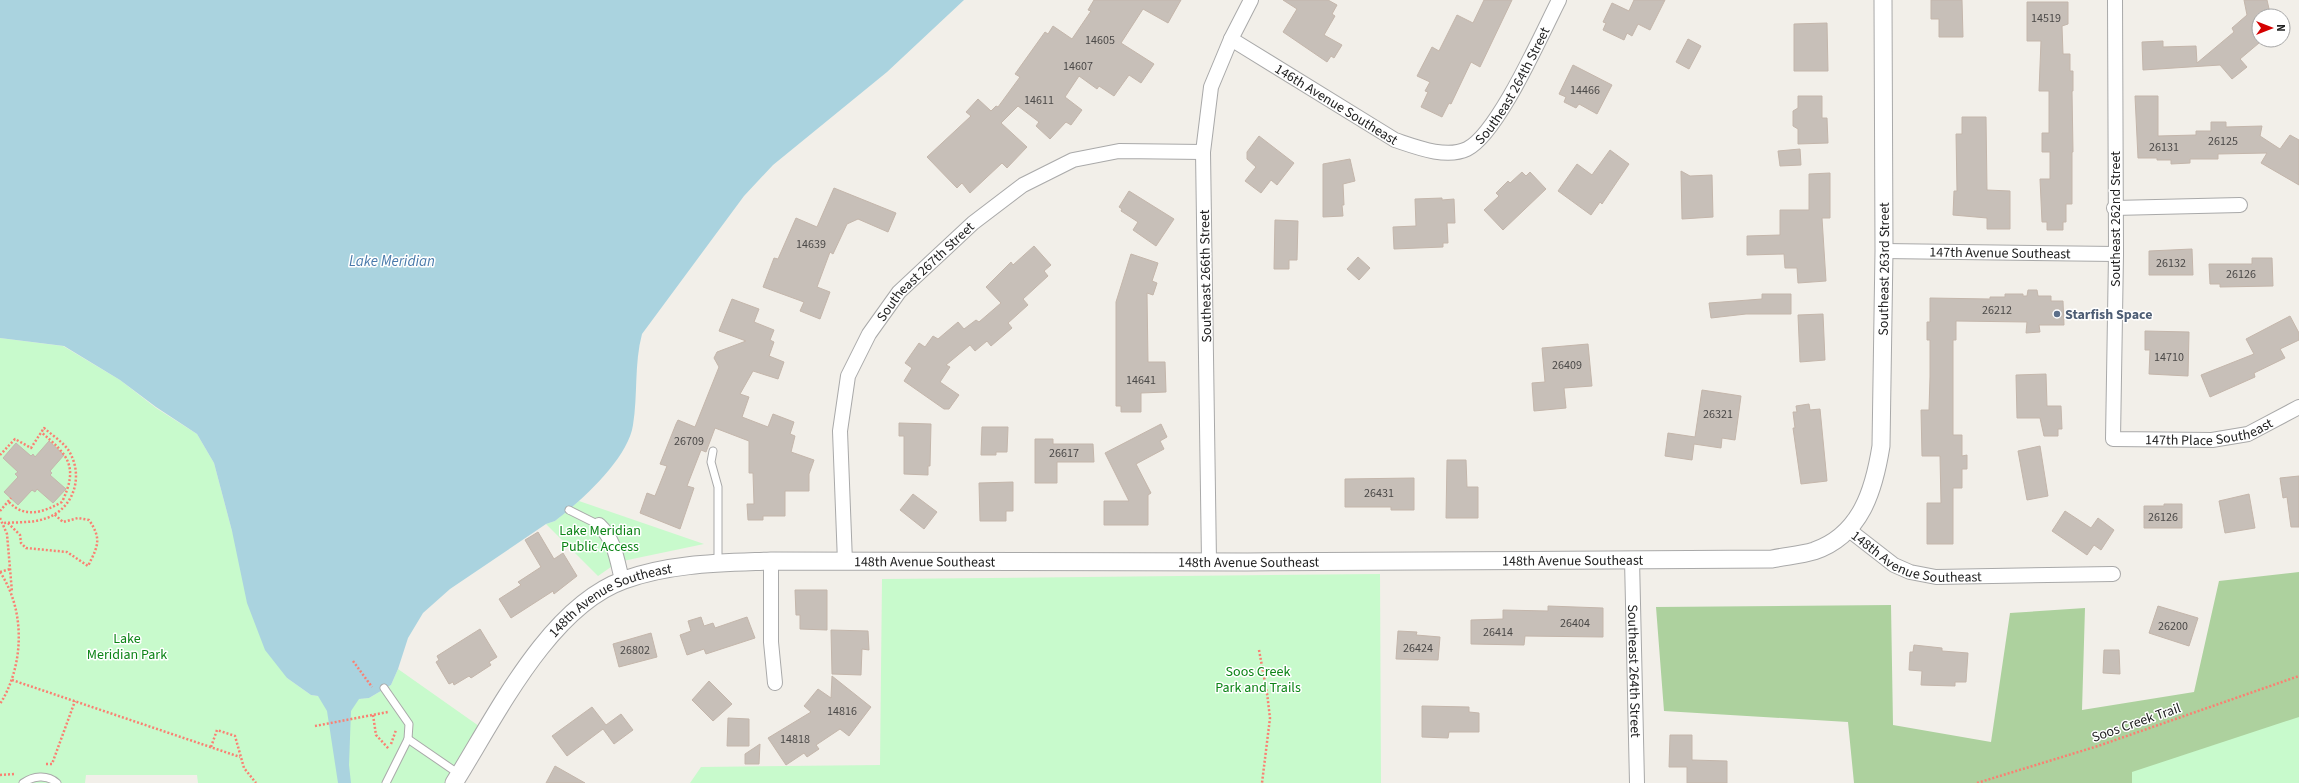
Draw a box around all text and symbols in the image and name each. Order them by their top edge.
north arrow [2251,8,2291,48]
house number: 14519 [2031,10,2061,27]
street label: Southeast 264th Street [1471,24,1555,149]
text: N [2273,24,2288,32]
house number: 14605 [1085,32,1115,49]
house number: 14607 [1063,58,1093,75]
street label: 146th Avenue Southeast [1271,59,1402,151]
house number: 14466 [1570,82,1600,99]
house number: 14611 [1024,92,1054,109]
house number: 26125 [2208,133,2238,150]
house number: 26131 [2149,139,2179,156]
street label: Southeast 262nd Street [2106,151,2126,287]
street label: Southeast 263rd Street [1874,202,1895,336]
street label: Southeast 266th Street [1195,209,1217,343]
street label: Southeast 267th Street [872,217,979,326]
house number: 14639 [796,236,826,253]
street label: 147th Avenue Southeast [1929,243,2071,264]
water label: Lake Meridian [349,251,435,272]
house number: 26132 [2156,255,2186,272]
house number: 26126 [2226,266,2256,283]
house number: 26212 [1982,302,2012,319]
place label: Starfish Space [2065,305,2153,325]
marker: Starfish Space [2052,309,2062,319]
house number: 14710 [2154,349,2184,366]
house number: 26409 [1552,357,1582,374]
house number: 14641 [1126,372,1156,389]
house number: 26321 [1703,406,1733,423]
street label: 147th Place Southeast [2145,414,2277,451]
house number: 26709 [674,433,704,450]
house number: 26617 [1049,445,1079,462]
house number: 26431 [1364,485,1394,502]
house number: 26126 [2148,509,2178,526]
park label: Lake Meridian Public Access [559,521,641,557]
street label: 148th Avenue Southeast [1846,526,1982,588]
street label: 148th Avenue Southeast [1502,551,1644,572]
street label: 148th Avenue Southeast [854,552,996,572]
street label: 148th Avenue Southeast [1178,553,1320,573]
street label: 148th Avenue Southeast [544,559,674,642]
street label: Southeast 264th Street [1622,604,1645,738]
house number: 26404 [1560,615,1590,632]
house number: 26200 [2158,618,2188,635]
house number: 26414 [1483,624,1513,641]
park label: Lake Meridian Park [87,629,167,665]
house number: 26424 [1403,640,1433,657]
house number: 26802 [620,642,650,659]
park label: Soos Creek Park and Trails [1215,662,1301,698]
street label: Soos Creek Trail [2089,698,2184,748]
house number: 14816 [827,703,857,720]
house number: 14818 [780,731,810,748]

